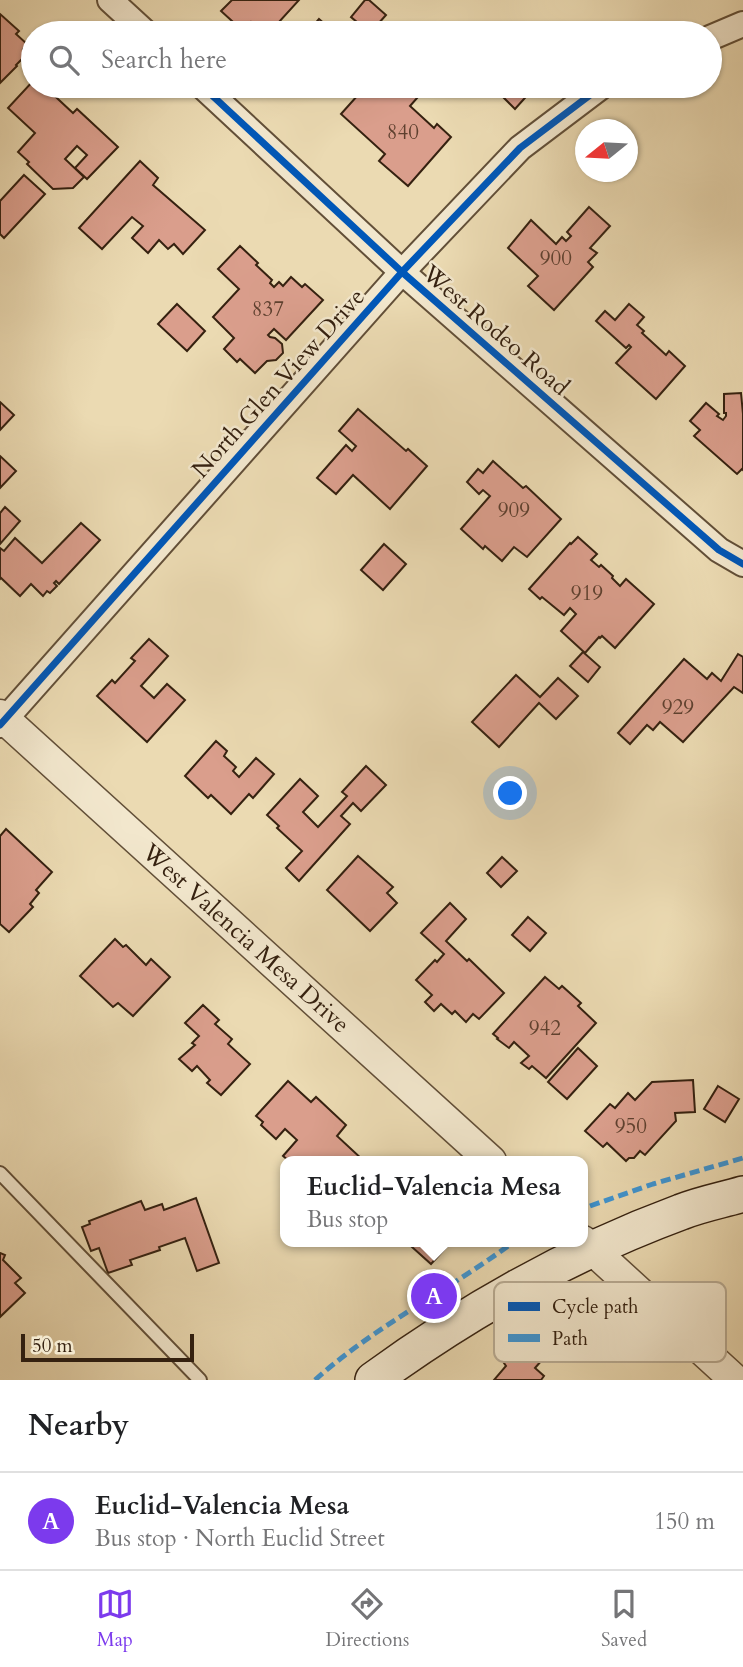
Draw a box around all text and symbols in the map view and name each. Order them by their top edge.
search box [21,21,722,98]
icon: search [45,41,83,79]
text: Search here [101,42,227,77]
house number: 840 [387,118,419,147]
north arrow [575,119,638,182]
house number: 900 [540,244,572,273]
street label: West Rodeo Road [414,257,576,404]
street label: North Glen View Drive [184,281,372,485]
house number: 837 [252,295,284,324]
house number: 909 [498,496,530,525]
house number: 919 [571,579,603,608]
house number: 929 [662,693,694,722]
your location [493,776,527,810]
street label: West Valencia Mesa Drive [134,835,357,1041]
house number: 942 [529,1014,561,1043]
house number: 950 [615,1112,647,1141]
popup [280,1156,588,1247]
text: Euclid-Valencia Mesa [307,1169,561,1204]
text: Bus stop [307,1204,389,1235]
pin: A [411,1270,457,1322]
legend [494,1282,726,1362]
text: Cycle path [552,1294,639,1320]
text: Path [552,1326,588,1352]
scale bar [21,1331,194,1363]
text: 50 m [32,1333,73,1359]
text: Nearby [28,1405,129,1446]
text: Euclid-Valencia Mesa [95,1488,350,1523]
text: A [42,1506,60,1537]
text: 150 m [654,1506,715,1537]
text: Bus stop · North Euclid Street [95,1523,385,1554]
tab: Map [96,1585,134,1653]
tab: Directions [326,1585,409,1653]
tab: Saved [601,1585,647,1653]

